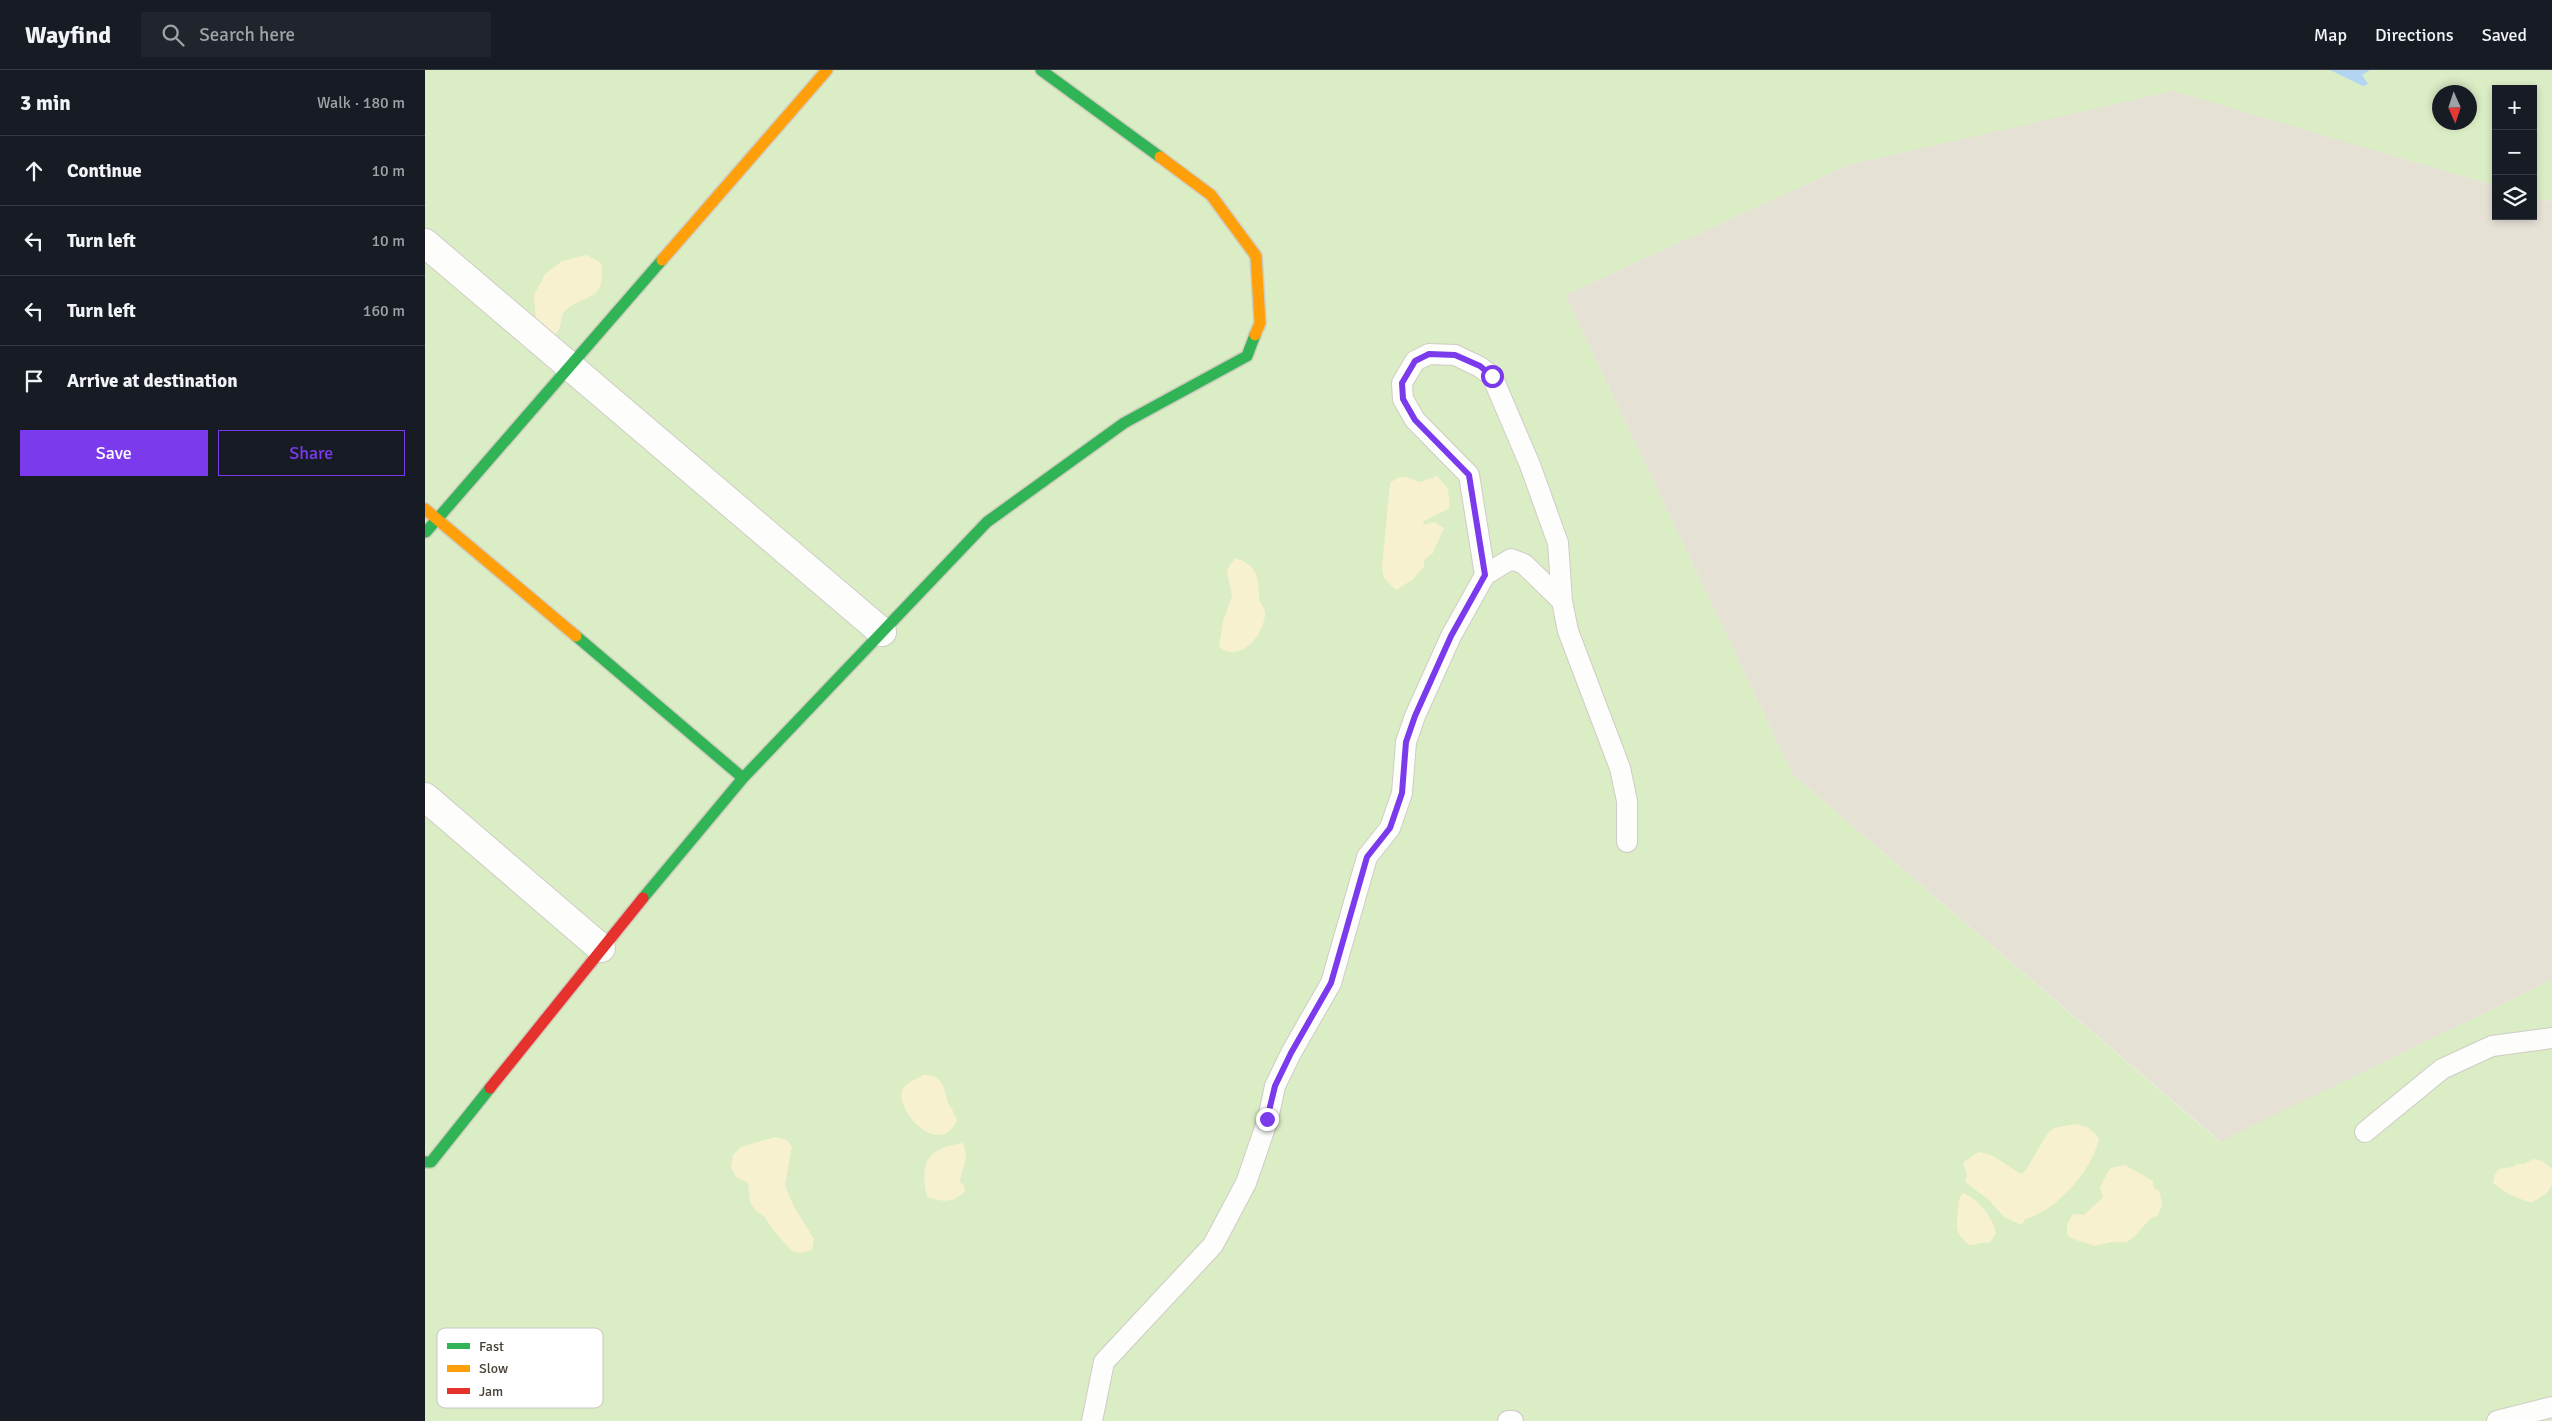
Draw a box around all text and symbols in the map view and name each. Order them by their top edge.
search box [141,12,491,57]
text: Wayfind [25,20,111,50]
icon: search [159,21,187,49]
text: Search here [199,23,295,47]
text: Map [2314,24,2347,46]
text: Directions [2375,24,2454,46]
text: Saved [2482,24,2527,46]
north arrow [2432,85,2477,130]
map controls [2492,85,2537,220]
button: + [2492,85,2537,130]
text: 3 min [20,90,71,116]
text: Walk · 180 m [317,93,405,113]
button: − [2492,130,2537,175]
icon: ahead [20,157,48,185]
text: Continue [67,159,142,183]
text: 10 m [371,161,405,181]
button: layers [2492,175,2537,220]
icon: left [20,227,48,255]
text: Turn left [67,229,136,253]
text: 10 m [371,231,405,251]
icon: left [20,297,48,325]
text: Turn left [67,299,136,323]
text: 160 m [363,301,405,321]
route start [1481,365,1504,388]
icon: arrive [20,367,48,395]
text: Arrive at destination [67,369,238,393]
button: Save [20,430,208,476]
button: Share [218,430,405,476]
route end [1256,1108,1279,1131]
legend [437,1328,603,1408]
text: Fast [479,1338,504,1355]
text: Slow [479,1360,508,1377]
text: Jam [479,1383,503,1400]

